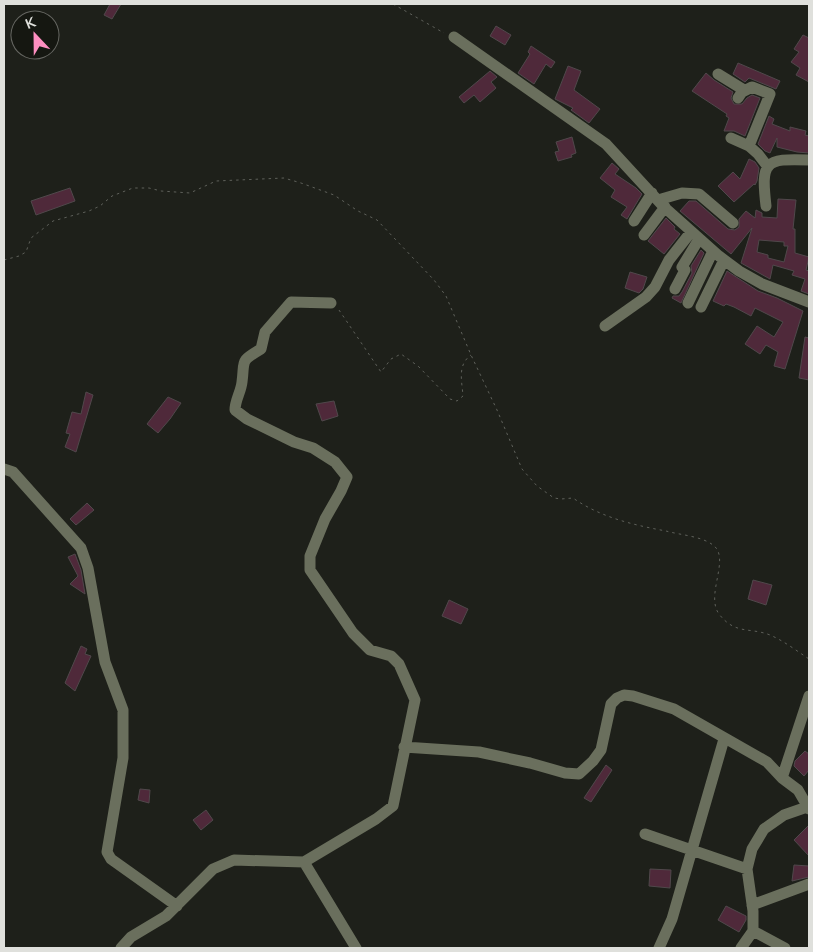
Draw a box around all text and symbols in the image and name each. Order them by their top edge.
north arrow [10,10,60,60]
text: K [22,13,38,33]

